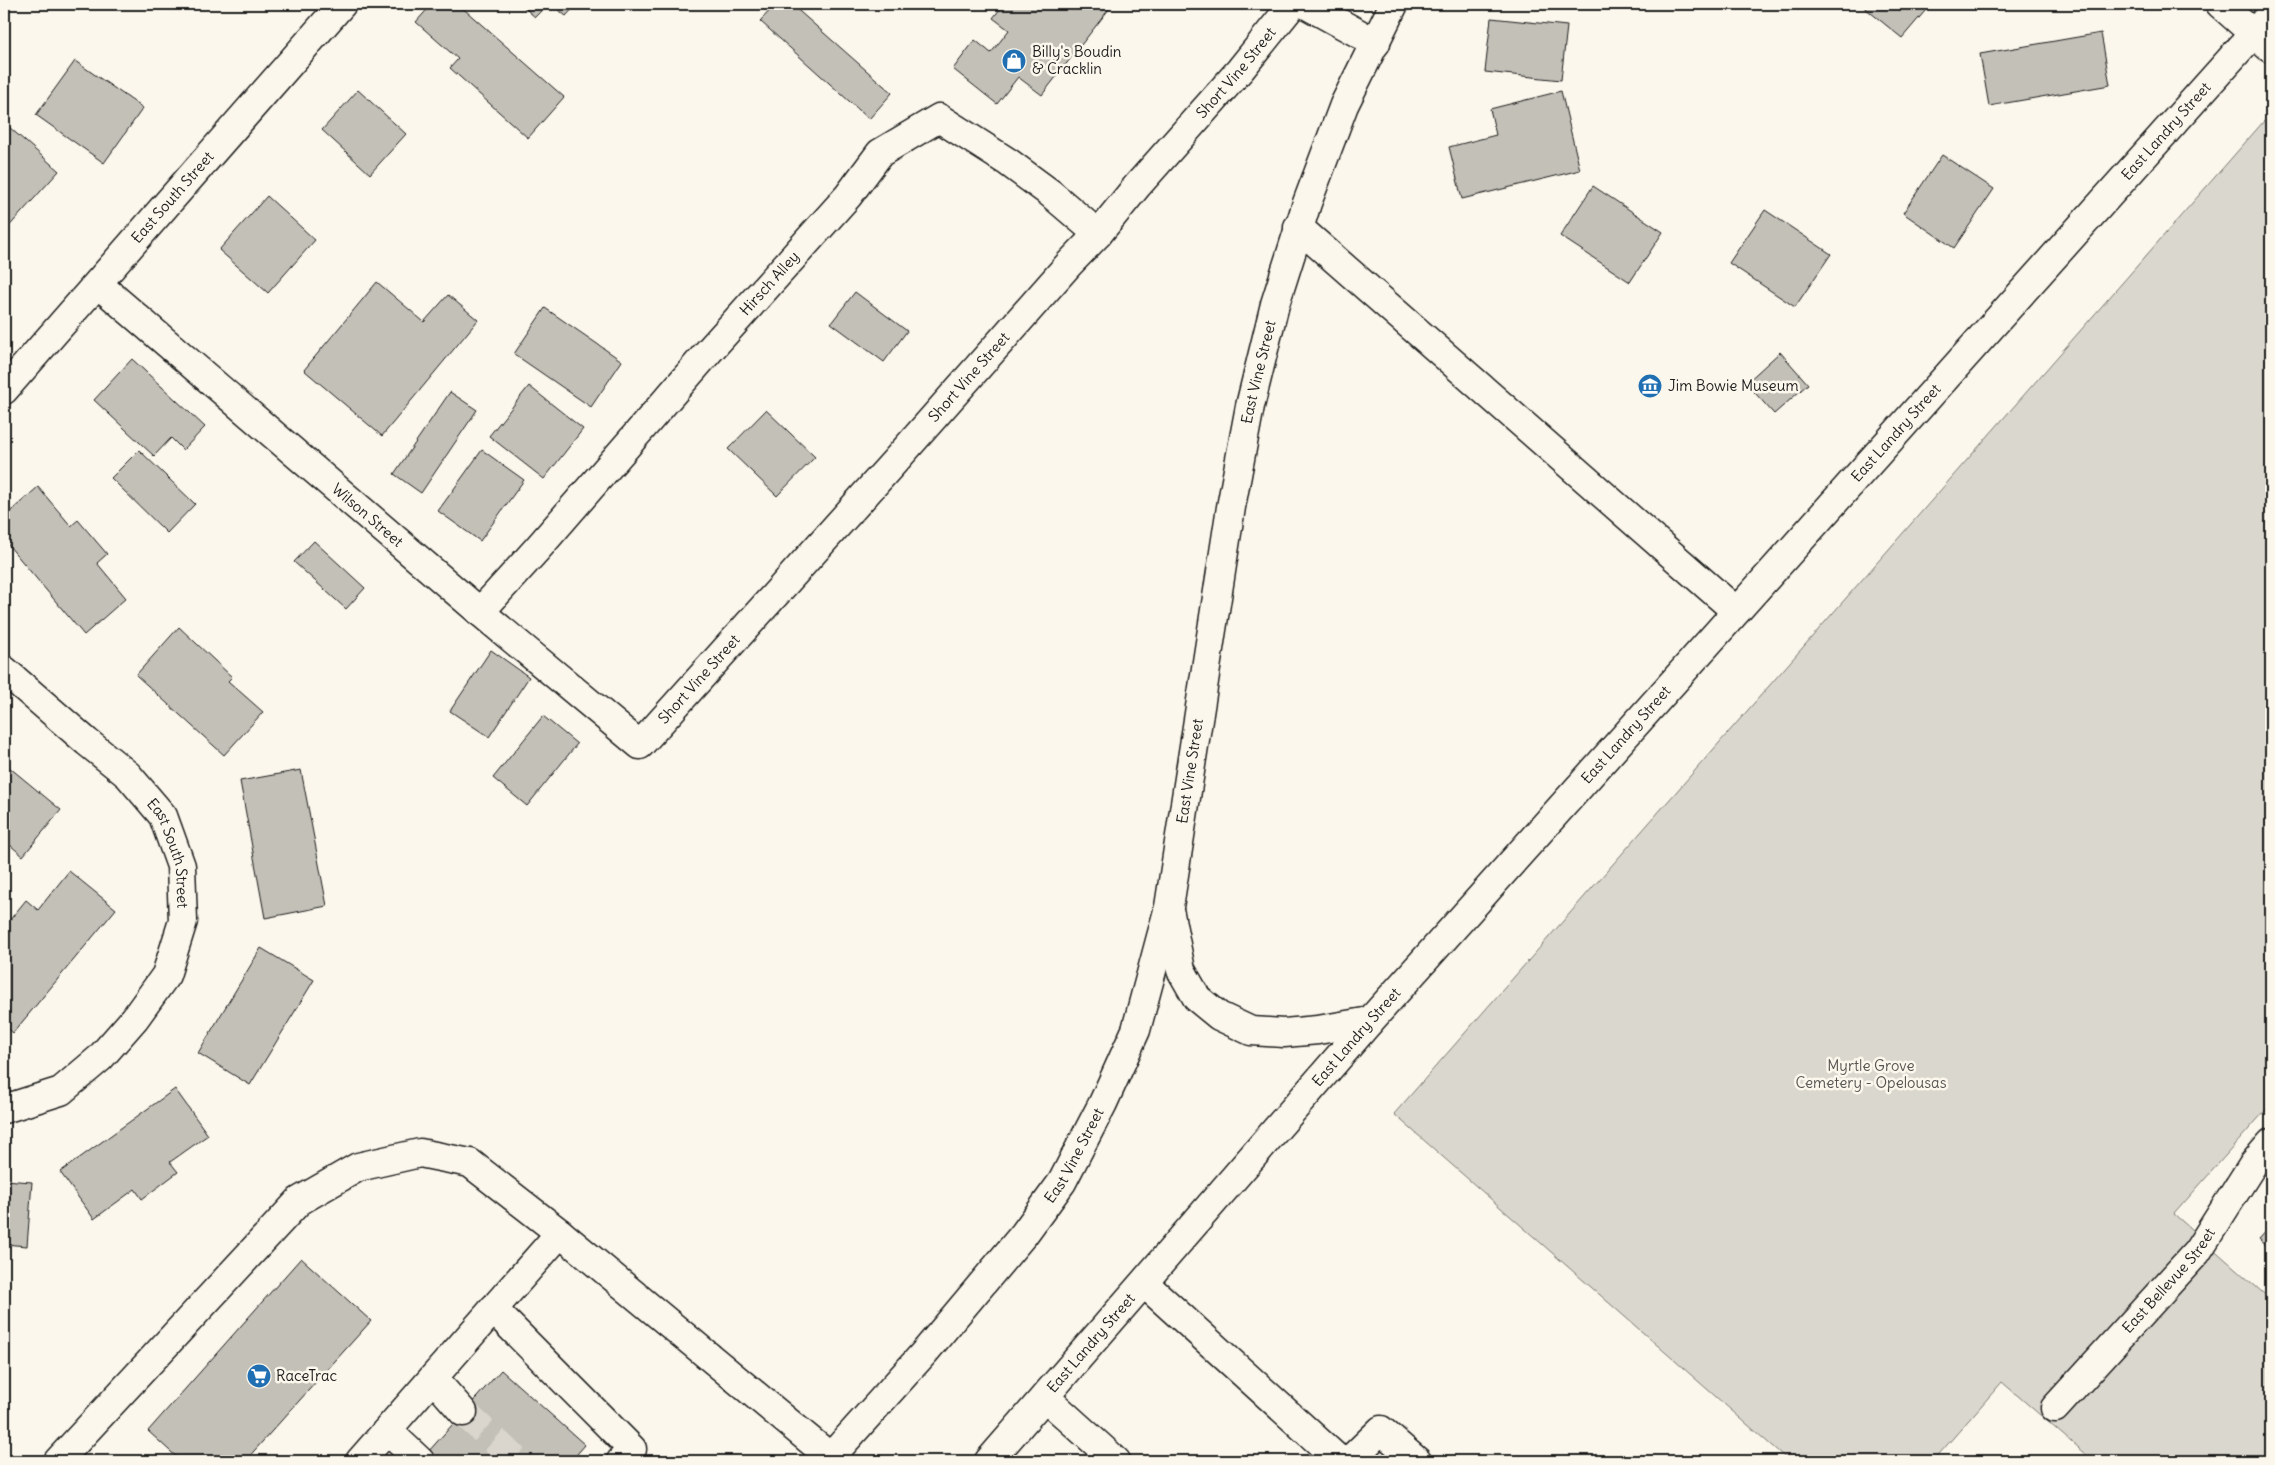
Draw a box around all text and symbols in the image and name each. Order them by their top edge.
street label: Short Vine Street [1192,23,1280,122]
place label: Billy's Boudin & Cracklin [1032,42,1122,78]
shop icon: Billy's Boudin & Cracklin [1001,48,1027,74]
street label: East Landry Street [2117,78,2215,184]
street label: East South Street [127,147,217,247]
street label: Hirsch Alley [735,247,803,319]
street label: East Vine Street [1237,318,1280,425]
street label: Short Vine Street [924,328,1013,426]
museum icon: Jim Bowie Museum [1637,373,1663,399]
place label: Jim Bowie Museum [1668,376,1799,395]
street label: East Landry Street [1847,380,1945,486]
street label: Wilson Street [328,479,407,551]
street label: Short Vine Street [654,630,744,727]
street label: East Landry Street [1577,682,1674,787]
street label: East Vine Street [1172,717,1207,825]
street label: East South Street [143,794,193,909]
street label: East Landry Street [1308,983,1404,1090]
park label: Myrtle Grove Cemetery - Opelousas [1796,1056,1947,1092]
street label: East Vine Street [1040,1105,1108,1207]
street label: East Bellevue Street [2118,1224,2219,1337]
street label: East Landry Street [1043,1289,1139,1396]
supermarket icon: RaceTrac [246,1363,272,1389]
place label: RaceTrac [276,1366,338,1385]

